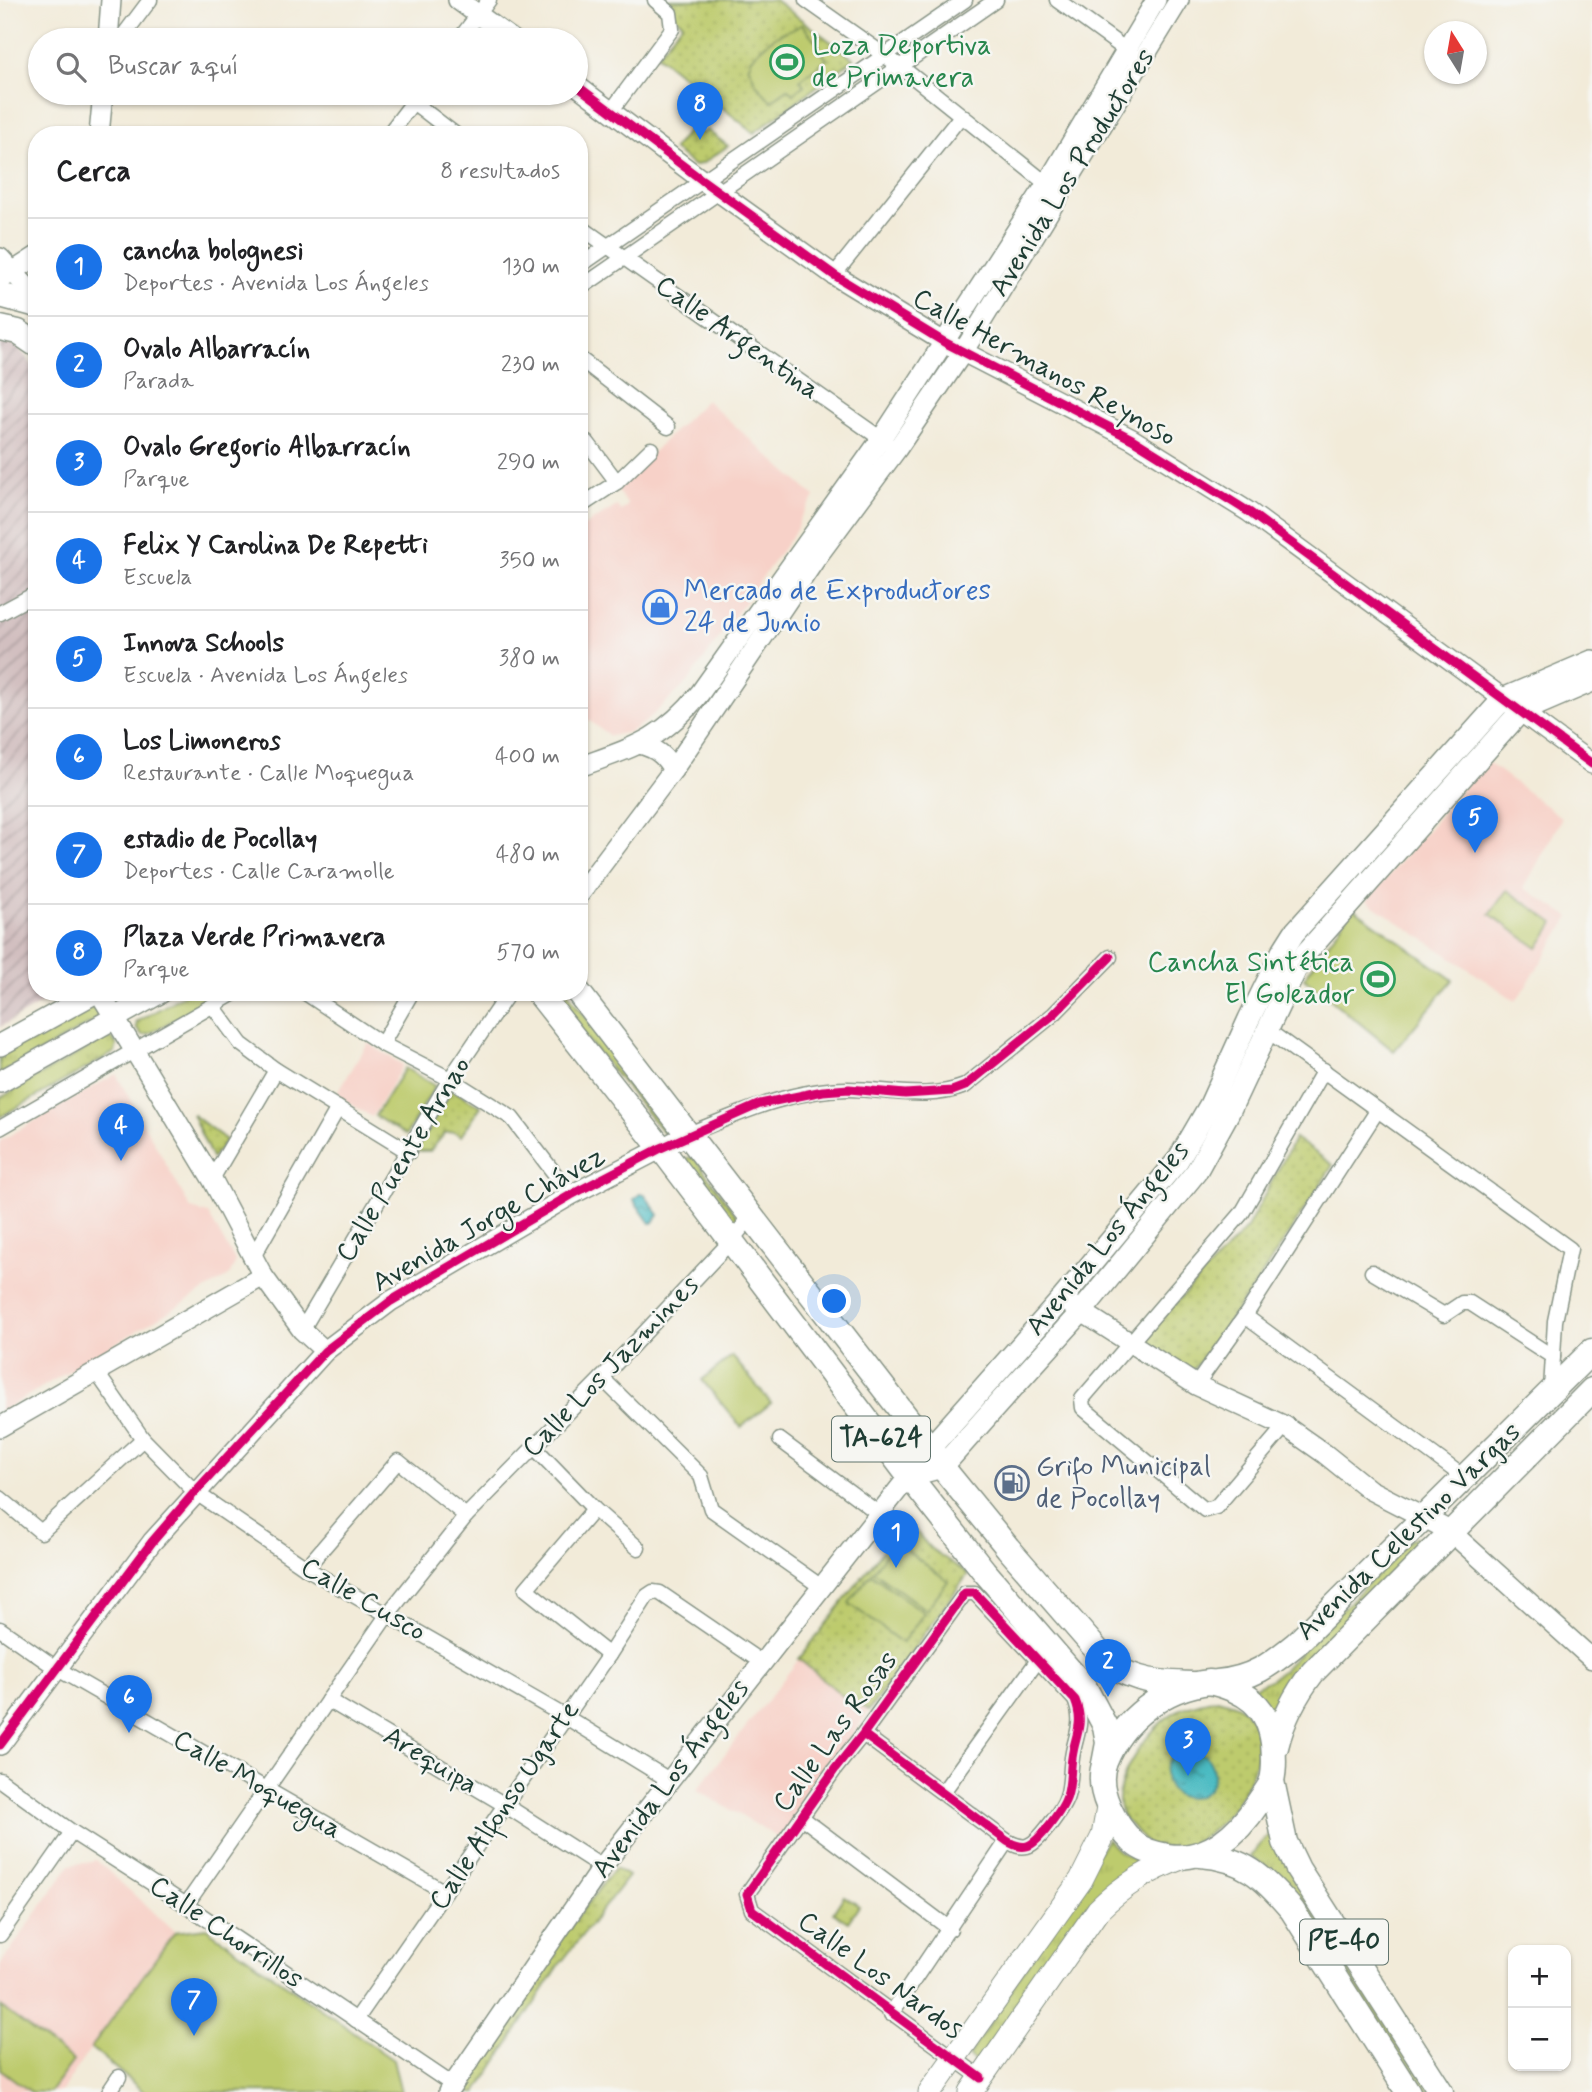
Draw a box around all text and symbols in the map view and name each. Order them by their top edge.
north arrow [1424,21,1487,84]
search box [28,28,588,105]
place label: Loza Deportiva de Primavera [812,28,991,97]
street label: Avenida Los Productores [981,42,1165,304]
sports icon: Loza Deportiva de Primavera [768,43,806,81]
icon: search [52,48,90,86]
text: Buscar aquí [108,50,239,84]
pin: 8 [677,82,723,140]
text: Cerca [56,152,131,191]
text: 8 resultados [440,157,560,187]
text: cancha bolognesi [123,235,304,269]
text: 1 [74,252,84,282]
text: 130 m [502,252,560,282]
street label: Calle Argentina [646,268,827,411]
text: Deportes · Avenida Los Ángeles [123,269,429,299]
street label: Calle Hermanos Reynoso [906,280,1182,456]
text: Ovalo Albarracín [123,333,310,367]
text: 2 [73,350,85,380]
text: 230 m [501,350,560,380]
text: Parada [123,367,194,397]
text: Ovalo Gregorio Albarracín [123,431,411,465]
text: 3 [74,448,84,478]
text: 290 m [497,448,560,478]
text: Parque [123,465,189,495]
text: Felix Y Carolina De Repetti [123,529,428,563]
text: 4 [72,546,86,576]
text: 350 m [499,546,560,576]
text: Escuela [123,563,192,593]
place label: Mercado de Exproductores 24 de Junio [684,573,991,642]
shop icon: Mercado de Exproductores 24 de Junio [641,588,679,626]
text: Innova Schools [123,627,284,661]
text: 5 [72,644,86,674]
text: 380 m [499,644,560,674]
text: Escuela · Avenida Los Ángeles [123,661,408,691]
text: Los Limoneros [123,725,281,759]
text: 6 [73,742,85,772]
text: 400 m [495,742,560,772]
text: Restaurante · Calle Moquegua [123,759,414,789]
pin: 5 [1452,795,1498,853]
text: estadio de Pocollay [123,823,317,857]
text: 7 [72,840,86,870]
text: 480 m [496,840,560,870]
text: Deportes · Calle Caramolle [123,857,395,887]
text: Plaza Verde Primavera [123,921,386,955]
text: 8 [73,938,85,968]
text: 570 m [496,938,560,968]
place label: Cancha Sintética El Goleador [1147,945,1354,1014]
text: Parque [123,955,189,985]
sports icon: Cancha Sintética El Goleador [1359,960,1397,998]
street label: Calle Puente Arnao [328,1050,480,1270]
pin: 4 [98,1103,144,1161]
street label: Avenida Los Ángeles [1017,1133,1201,1346]
street label: Avenida Jorge Chávez [366,1138,613,1304]
street label: Calle Los Jazmines [514,1268,708,1466]
your location [817,1284,851,1318]
street label: Avenida Celestino Vargas [1288,1415,1530,1649]
road number: TA-624 [832,1416,930,1462]
place label: Grifo Municipal de Pocollay [1036,1449,1211,1518]
fuel station icon: Grifo Municipal de Pocollay [993,1464,1031,1502]
pin: 1 [873,1510,919,1568]
street label: Calle Cusco [294,1549,432,1651]
pin: 2 [1085,1639,1131,1697]
street label: Calle Las Rosas [765,1644,907,1820]
street label: Avenida Los Ángeles [583,1671,761,1888]
pin: 6 [106,1675,152,1733]
street label: Calle Alfonso Ugarte [421,1694,591,1919]
street label: Arequipa [376,1718,484,1804]
pin: 3 [1165,1718,1211,1776]
street label: Calle Moquegua [165,1722,348,1850]
street label: Calle Chorrillos [142,1868,310,1998]
street label: Calle Los Nardos [790,1903,970,2049]
road number: PE-40 [1300,1920,1388,1965]
map controls [1508,1945,1571,2071]
button: + [1508,1945,1571,2008]
pin: 7 [171,1978,217,2036]
button: − [1508,2008,1571,2071]

